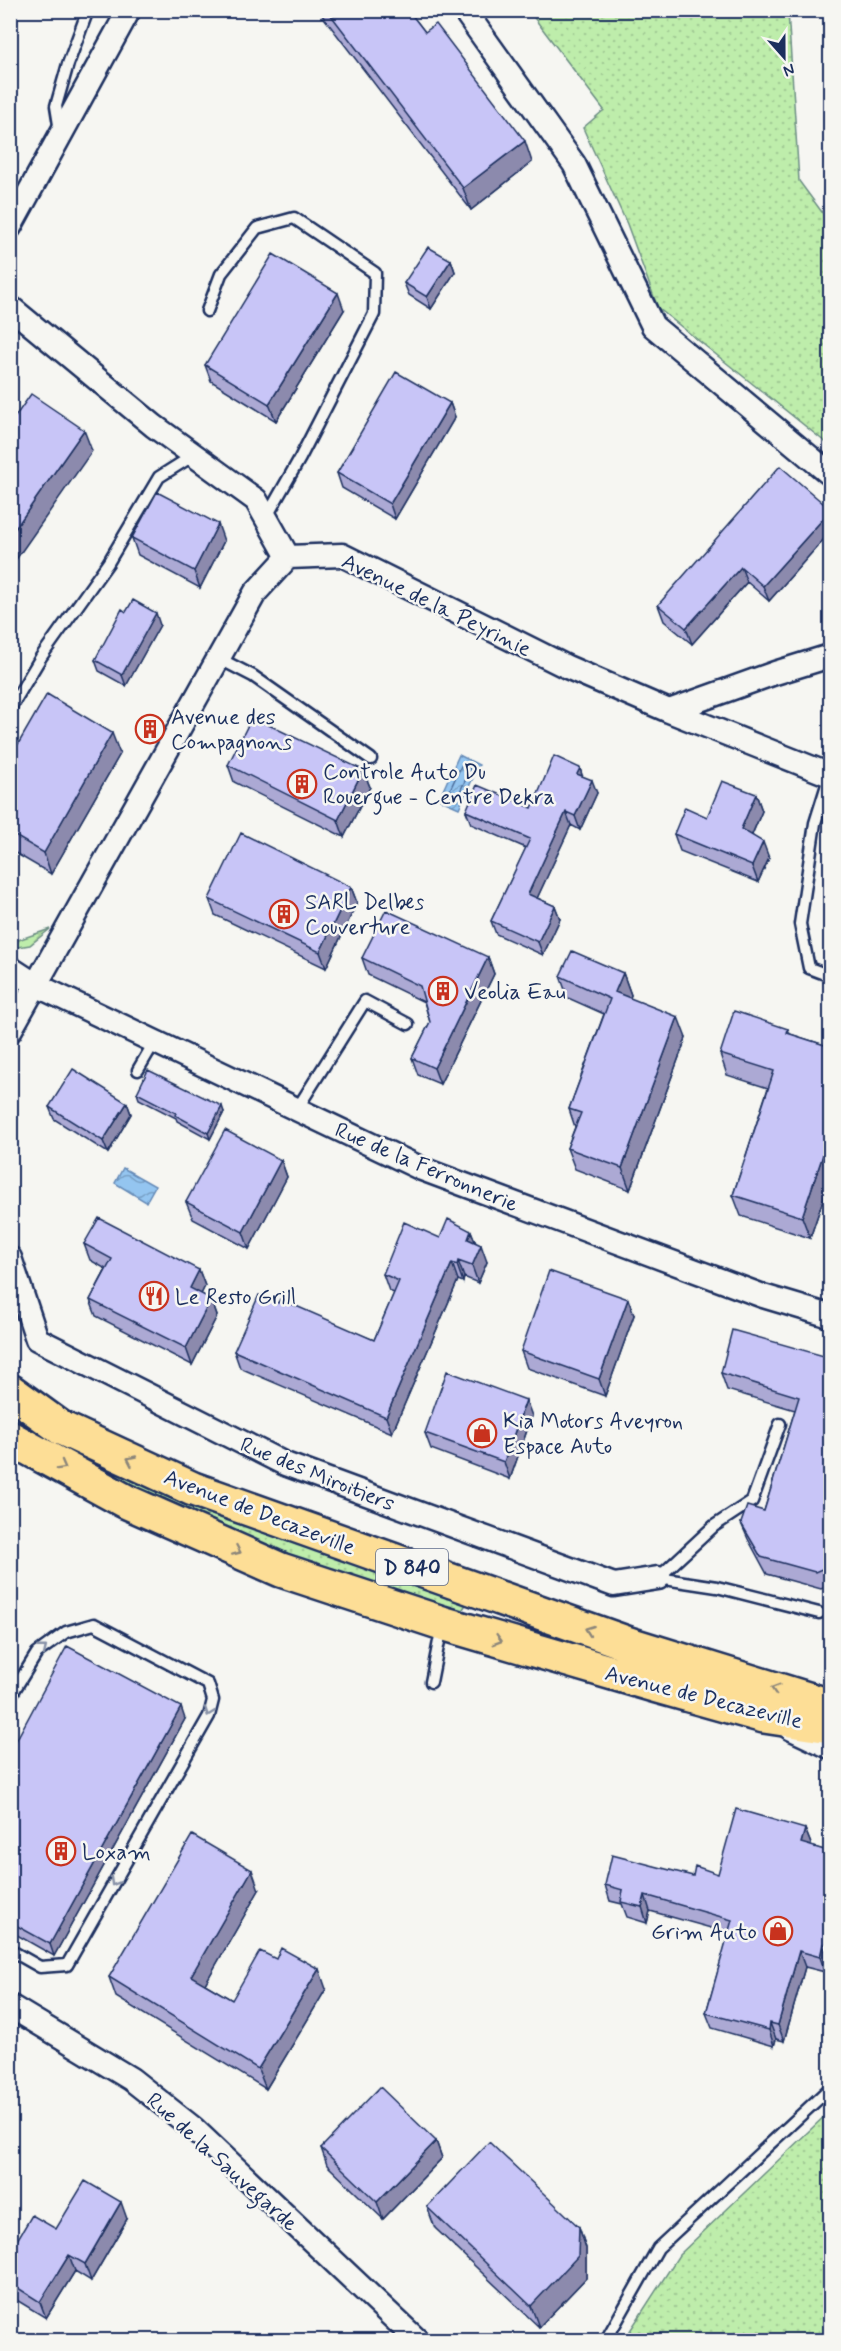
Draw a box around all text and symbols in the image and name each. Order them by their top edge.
north arrow [754,27,814,87]
text: N [780,58,798,81]
street label: Avenue de la Peyrinie [337,548,536,664]
place label: Avenue des Compagnons [171,704,293,758]
building icon: Avenue des Compagnons [134,713,166,745]
place label: Controle Auto Du Rouergue - Centre Dekra [323,759,555,815]
building icon: Controle Auto Du Rouergue - Centre Dekra [286,768,318,800]
place label: SARL Delbes Couverture [305,889,425,942]
building icon: SARL Delbes Couverture [268,898,300,930]
building icon: Veolia Eau [427,975,459,1007]
place label: Veolia Eau [464,979,566,1007]
street label: Rue de la Ferronnerie [330,1117,522,1219]
restaurant icon: Le Resto Grill [138,1280,170,1312]
place label: Le Resto Grill [175,1284,296,1312]
place label: Kia Motors Aveyron Espace Auto [503,1408,683,1461]
shop icon: Kia Motors Aveyron Espace Auto [466,1417,498,1449]
street label: Rue des Miroitiers [236,1431,399,1519]
one-way arrow [126,1456,137,1468]
one-way arrow [56,1459,66,1470]
street label: Avenue de Decazeville [160,1463,359,1562]
one-way arrow [231,1544,242,1556]
road number: D 840 [376,1549,448,1585]
one-way arrow [584,1624,595,1637]
one-way arrow [492,1633,503,1645]
one-way arrow [37,1646,48,1657]
street label: Avenue de Decazeville [602,1660,805,1736]
one-way arrow [770,1684,781,1696]
one-way arrow [204,1706,217,1717]
building icon: Loxam [45,1835,77,1867]
place label: Loxam [82,1839,151,1867]
one-way arrow [110,1876,122,1886]
shop icon: Grim Auto [762,1915,794,1947]
place label: Grim Auto [651,1919,757,1947]
street label: Rue de la Sauvegarde [138,2087,303,2240]

